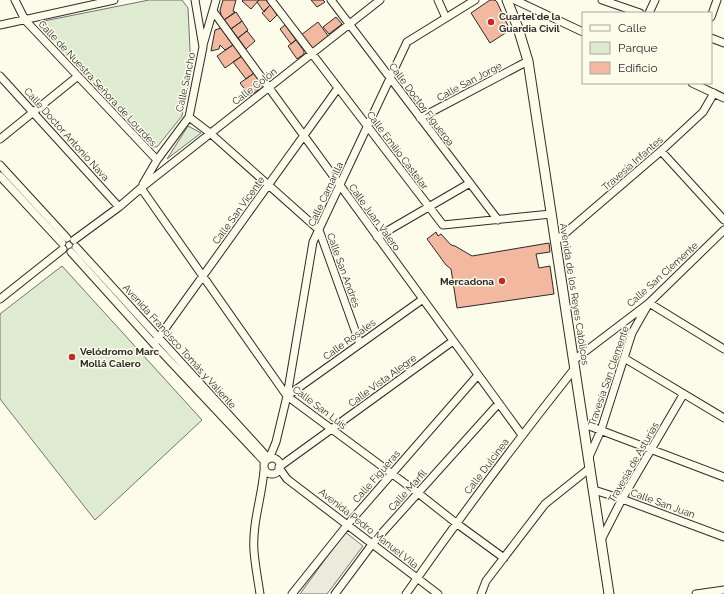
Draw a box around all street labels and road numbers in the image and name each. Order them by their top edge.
street label: Calle de Nuestra Señora de Lourdes [36,18,159,149]
street label: Calle Sancho [174,51,197,113]
street label: Calle San Jorge [435,60,504,103]
street label: Calle Doctor Figueroa [387,61,456,148]
street label: Calle Colón [230,65,279,107]
street label: Calle Doctor Antonio Nava [22,86,111,183]
street label: Calle Emilio Castelar [365,109,431,192]
street label: Travesía Infantes [600,134,665,193]
street label: Calle Camarilla [306,160,345,228]
street label: Calle San Vicente [210,174,267,246]
street label: Calle Juan Valero [347,182,402,253]
street label: Avenida de los Reyes Católicos [558,222,591,366]
street label: Calle San Andrés [325,231,362,309]
street label: Calle San Clemente [625,240,700,309]
street label: Avenida Francisco Tomás y Valiente [121,282,239,411]
street label: Calle Rosales [321,317,378,362]
street label: Travesía San Clemente [586,324,631,428]
street label: Calle Vista Alegre [346,352,419,409]
street label: Calle San Luis [290,383,349,431]
street label: Travesía de Asturias [606,420,661,504]
street label: Calle Dulcinea [462,436,511,496]
street label: Calle Figueras [351,448,402,505]
street label: Calle Marfil [386,467,429,513]
street label: Avenida Pedro Manuel Vila [317,486,421,571]
street label: Calle San Juan [629,487,697,520]

